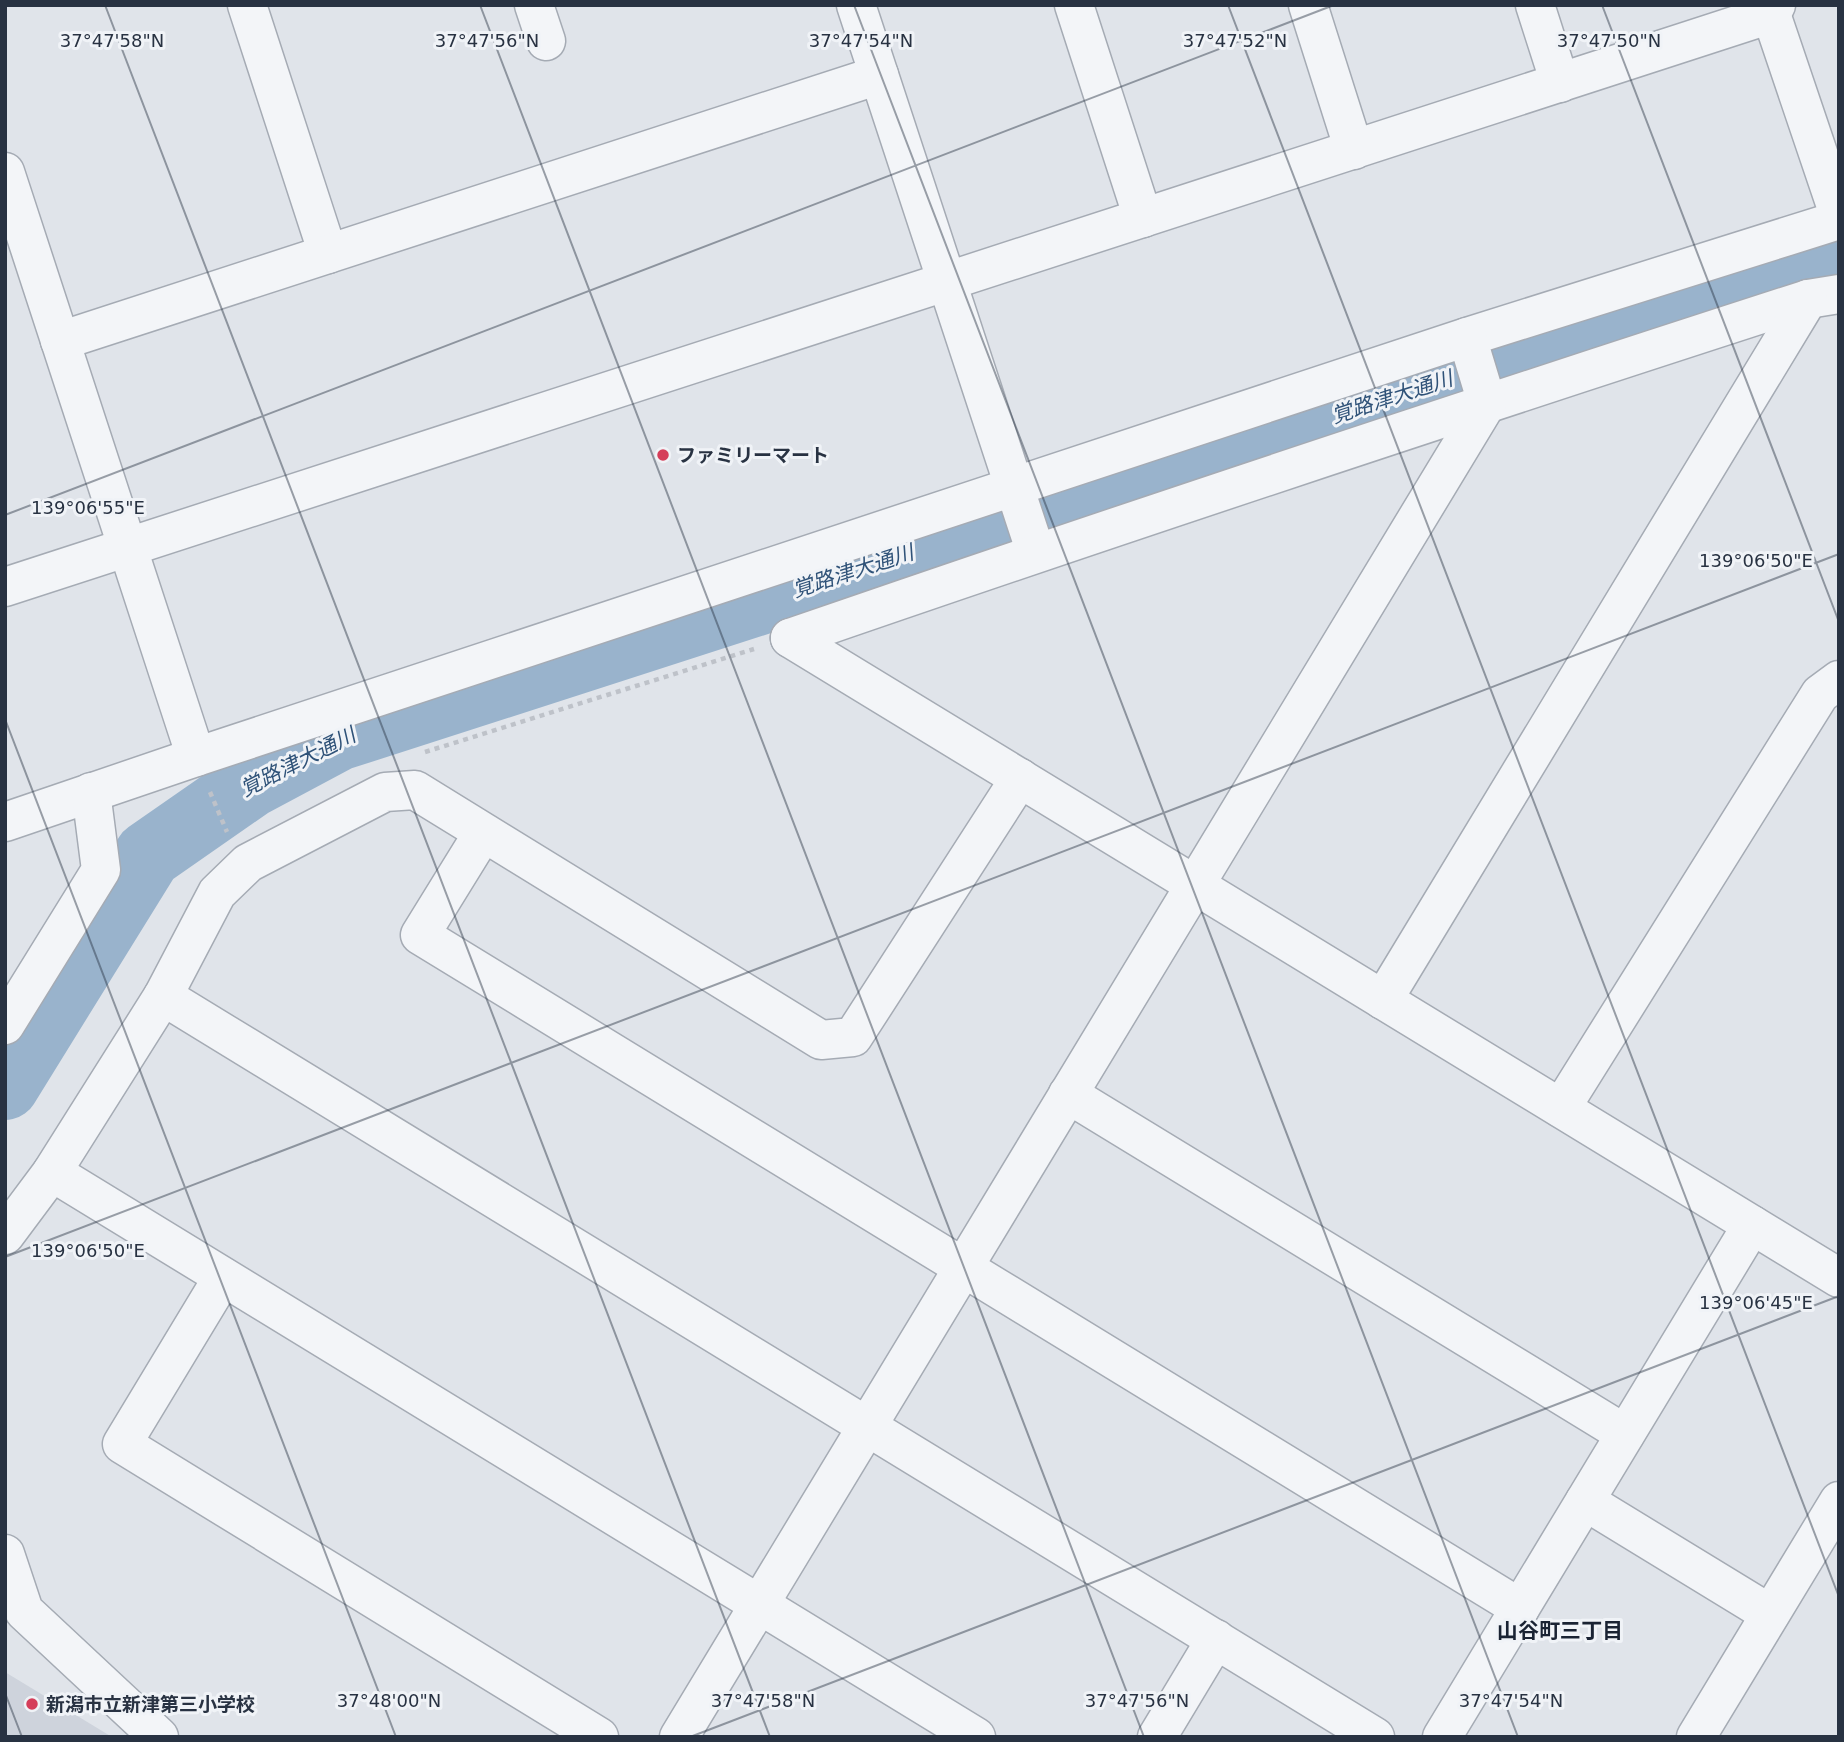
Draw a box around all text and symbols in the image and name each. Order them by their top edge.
text: 37°47'58"N [60,30,164,51]
text: 37°47'56"N [435,30,539,51]
text: 37°47'54"N [809,30,913,51]
text: 37°47'52"N [1183,30,1287,51]
text: 37°47'50"N [1557,30,1661,51]
water label: 覚路津大通川 [1328,366,1458,428]
place label: ファミリーマート [677,444,829,466]
marker: ファミリーマート [655,447,671,463]
text: 139°06'55"E [31,497,145,518]
water label: 覚路津大通川 [789,540,919,602]
text: 139°06'50"E [1699,550,1813,571]
water label: 覚路津大通川 [236,722,361,801]
text: 139°06'50"E [31,1240,145,1261]
text: 139°06'45"E [1699,1292,1813,1313]
district label: 山谷町三丁目 [1497,1619,1623,1643]
text: 37°48'00"N [337,1690,441,1711]
text: 37°47'58"N [711,1690,815,1711]
text: 37°47'56"N [1085,1690,1189,1711]
text: 37°47'54"N [1459,1690,1563,1711]
place label: 新潟市立新津第三小学校 [46,1693,255,1715]
marker: 新潟市立新津第三小学校 [24,1696,40,1712]

